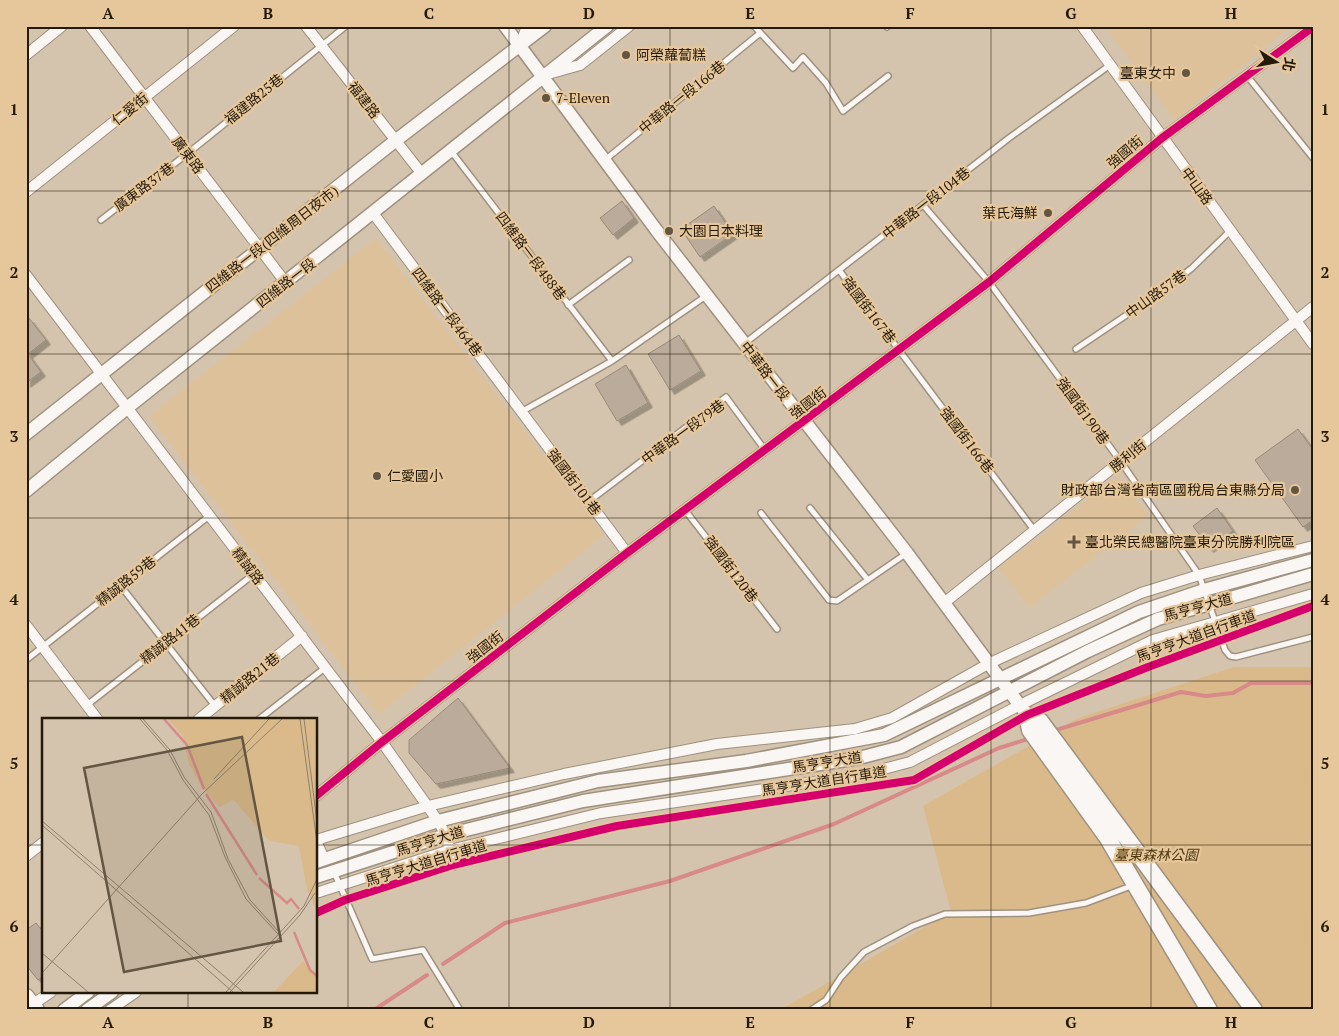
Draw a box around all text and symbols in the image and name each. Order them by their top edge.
text: A [102,2,114,24]
text: B [263,2,273,24]
text: C [424,2,434,24]
text: D [583,2,595,24]
text: E [745,2,755,24]
text: F [905,2,915,24]
text: G [1065,2,1077,24]
text: H [1225,2,1237,24]
north arrow [1252,38,1302,88]
place label: 阿榮蘿蔔糕 [636,45,706,64]
marker: 阿榮蘿蔔糕 [620,49,632,61]
street label: 中華路一段166巷 [634,56,729,137]
text: 北 [1279,56,1300,73]
place label: 臺東女中 [1120,63,1176,82]
marker: 臺東女中 [1180,67,1192,79]
street label: 福建路25巷 [220,69,287,128]
street label: 福建路 [344,77,385,122]
street label: 仁愛街 [107,88,152,129]
place label: 7-Eleven [556,88,611,107]
marker: 7-Eleven [540,92,552,104]
text: 1 [9,98,19,120]
text: 1 [1320,98,1330,120]
street label: 強國街 [1102,131,1147,172]
street label: 廣東路 [168,132,209,177]
street label: 廣東路37巷 [110,158,178,216]
street label: 中華路一段104巷 [878,162,973,243]
street label: 中山路 [1177,163,1217,208]
street label: 四維路一段(四維周日夜市) [202,182,342,296]
place label: 葉氏海鮮 [982,203,1038,222]
street label: 四維路一段488巷 [492,207,571,304]
marker: 葉氏海鮮 [1042,207,1054,219]
place label: 大園日本料理 [679,221,763,240]
marker: 大園日本料理 [663,225,675,237]
street label: 四維路一段 [253,255,319,311]
text: 2 [9,261,19,283]
text: 2 [1320,261,1330,283]
street label: 四維路一段464巷 [408,263,487,360]
street label: 中山路57巷 [1121,265,1190,322]
street label: 強國街167巷 [838,273,901,347]
street label: 中華路一段 [736,337,794,404]
street label: 強國街190巷 [1053,373,1114,448]
street label: 強國街 [785,382,830,423]
street label: 中華路一段79巷 [637,395,728,468]
street label: 強國街166巷 [936,403,999,477]
text: 3 [9,425,19,447]
text: 3 [1320,425,1330,447]
street label: 勝利街 [1105,435,1150,476]
street label: 強國街101巷 [543,445,606,519]
place label: 仁愛國小 [387,466,443,485]
marker: 仁愛國小 [371,470,383,482]
place label: 財政部台灣省南區國稅局台東縣分局 [1061,480,1285,499]
marker: 財政部台灣省南區國稅局台東縣分局 [1289,484,1301,496]
street label: 強國街120巷 [700,532,763,606]
place label: 臺北榮民總醫院臺東分院勝利院區 [1085,532,1295,551]
marker: 臺北榮民總醫院臺東分院勝利院區 [1067,535,1081,549]
street label: 精誠路 [228,543,269,588]
street label: 精誠路59巷 [92,551,159,610]
text: 4 [9,588,19,610]
street label: 馬亨亨大道 [1162,588,1234,625]
text: 4 [1320,588,1330,610]
street label: 馬亨亨大道自行車道 [1133,605,1258,666]
street label: 精誠路41巷 [136,609,203,668]
street label: 強國街 [462,626,507,667]
street label: 精誠路21巷 [216,648,283,707]
inset map [42,718,318,994]
street label: 馬亨亨大道 [791,747,863,776]
text: 5 [9,752,19,774]
text: 5 [1320,752,1330,774]
street label: 馬亨亨大道自行車道 [760,761,888,800]
street label: 馬亨亨大道 [394,821,466,860]
street label: 馬亨亨大道自行車道 [363,835,489,890]
park label: 臺東森林公園 [1114,845,1200,864]
text: 6 [9,915,19,937]
text: 6 [1320,915,1330,937]
text: A [102,1011,114,1033]
text: B [263,1011,273,1033]
text: C [424,1011,434,1033]
text: D [583,1011,595,1033]
text: E [745,1011,755,1033]
text: F [905,1011,915,1033]
text: G [1065,1011,1077,1033]
text: H [1225,1011,1237,1033]

